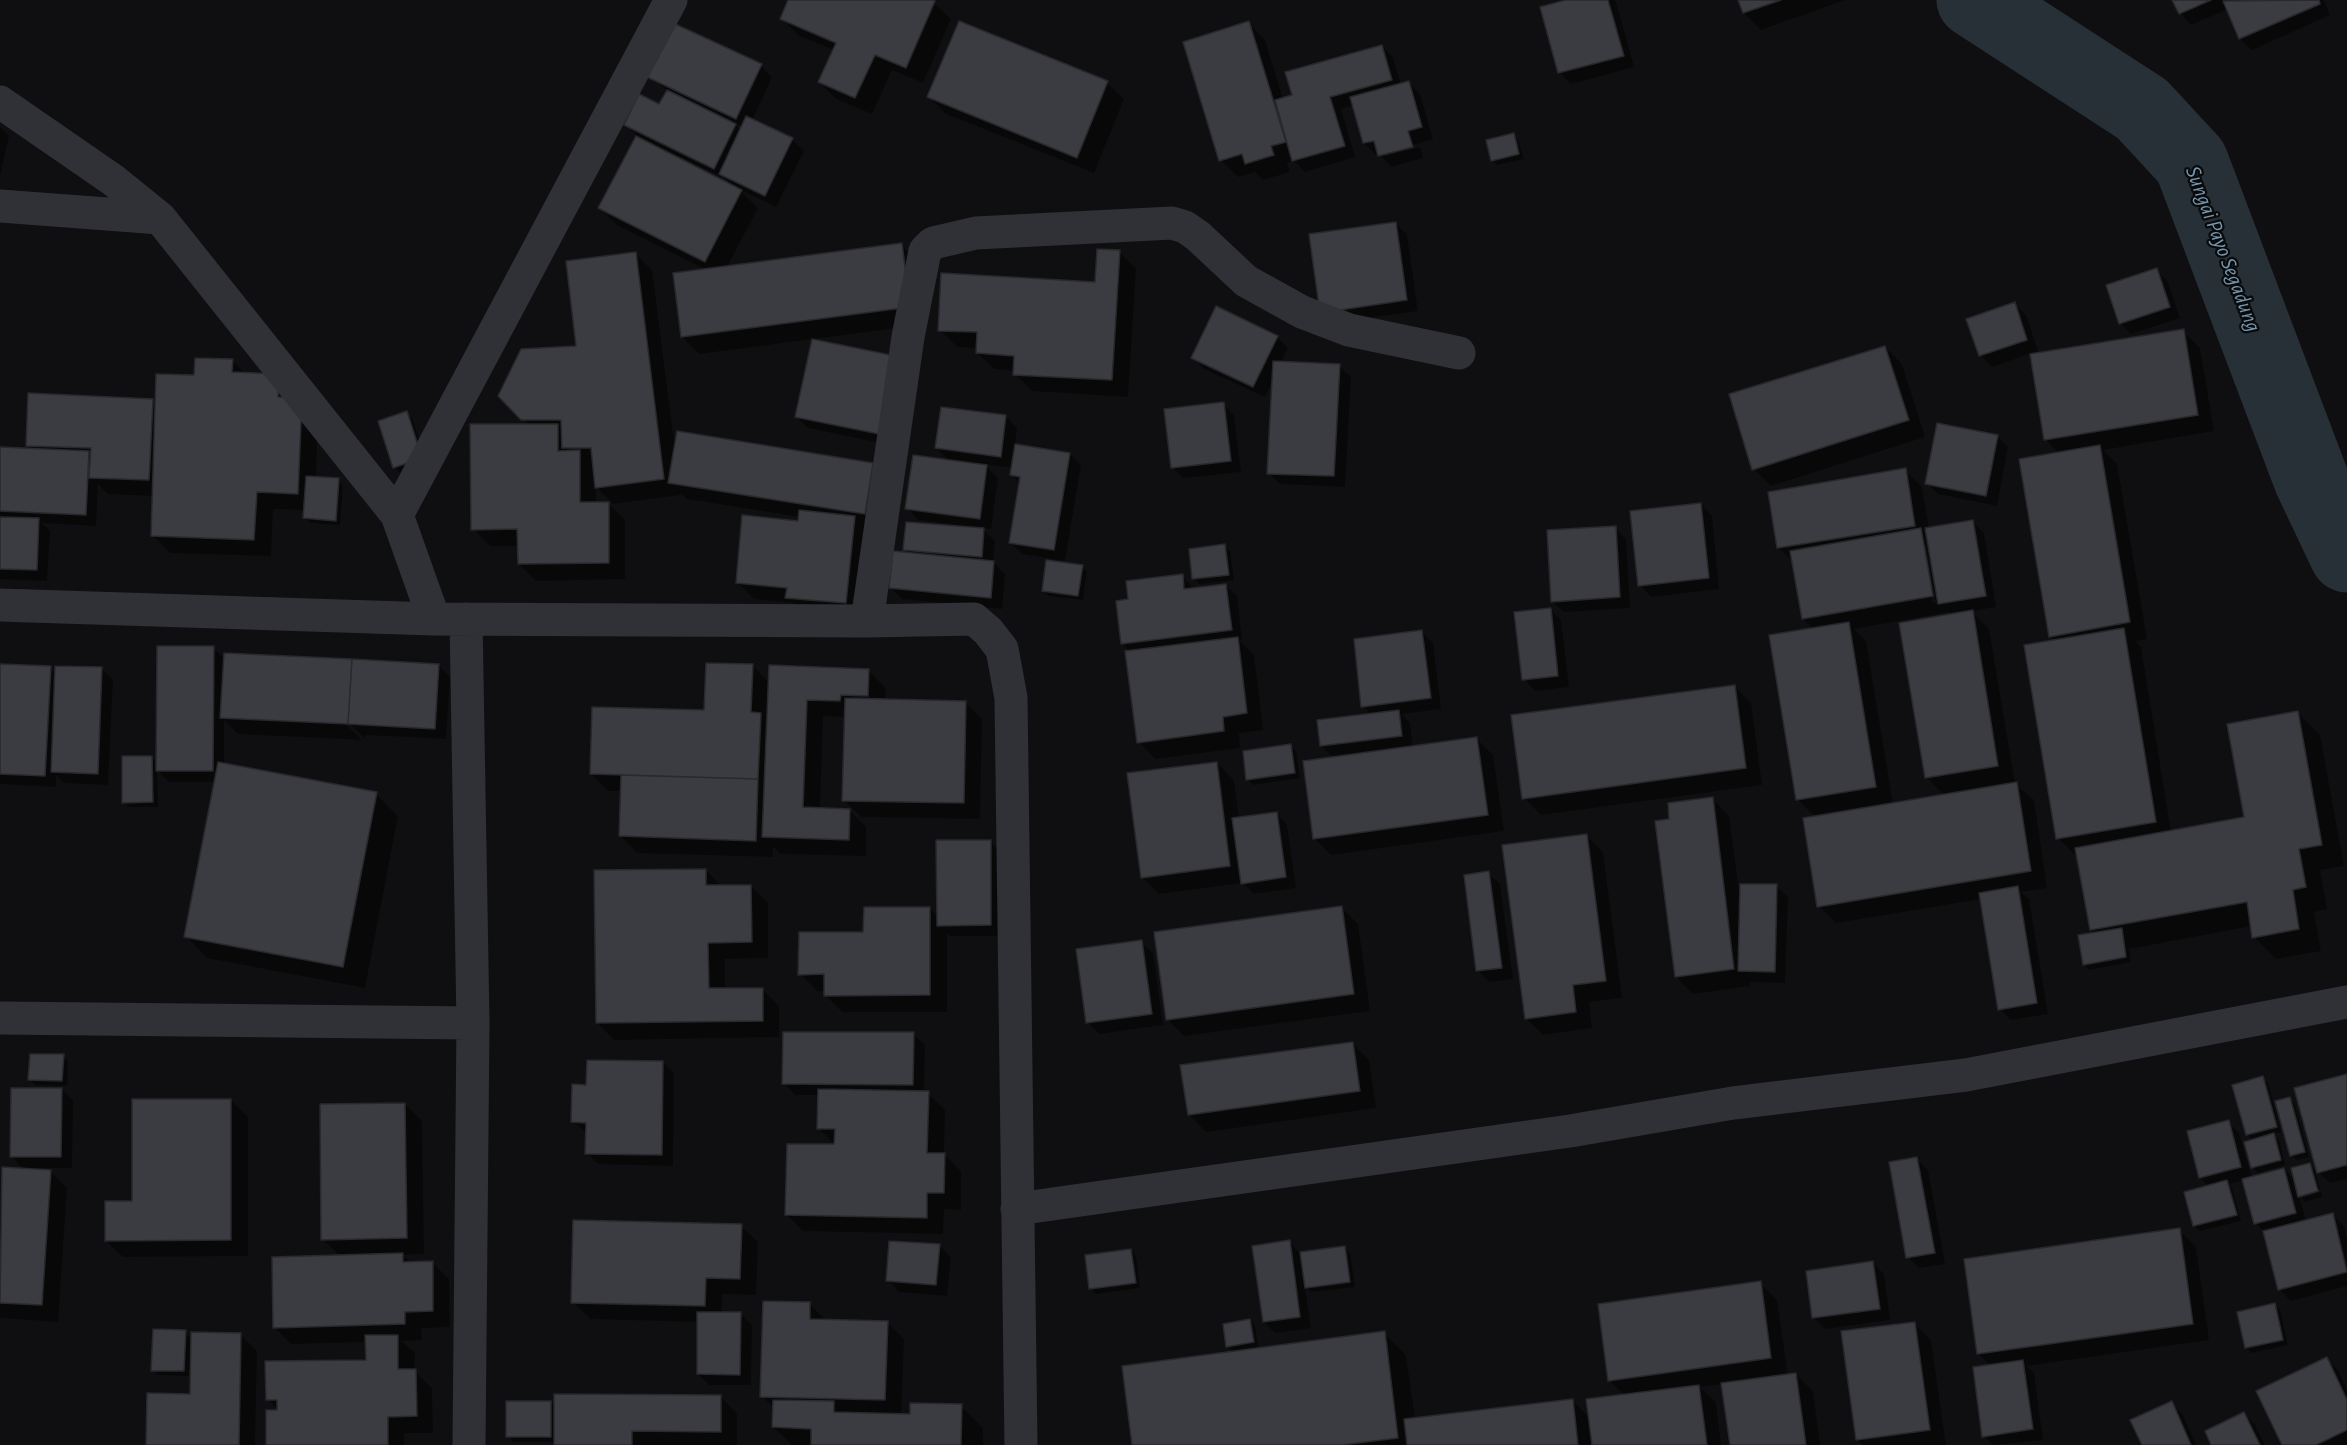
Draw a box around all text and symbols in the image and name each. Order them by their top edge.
water label: Sungai Payo Segadung [2179,162,2267,336]

